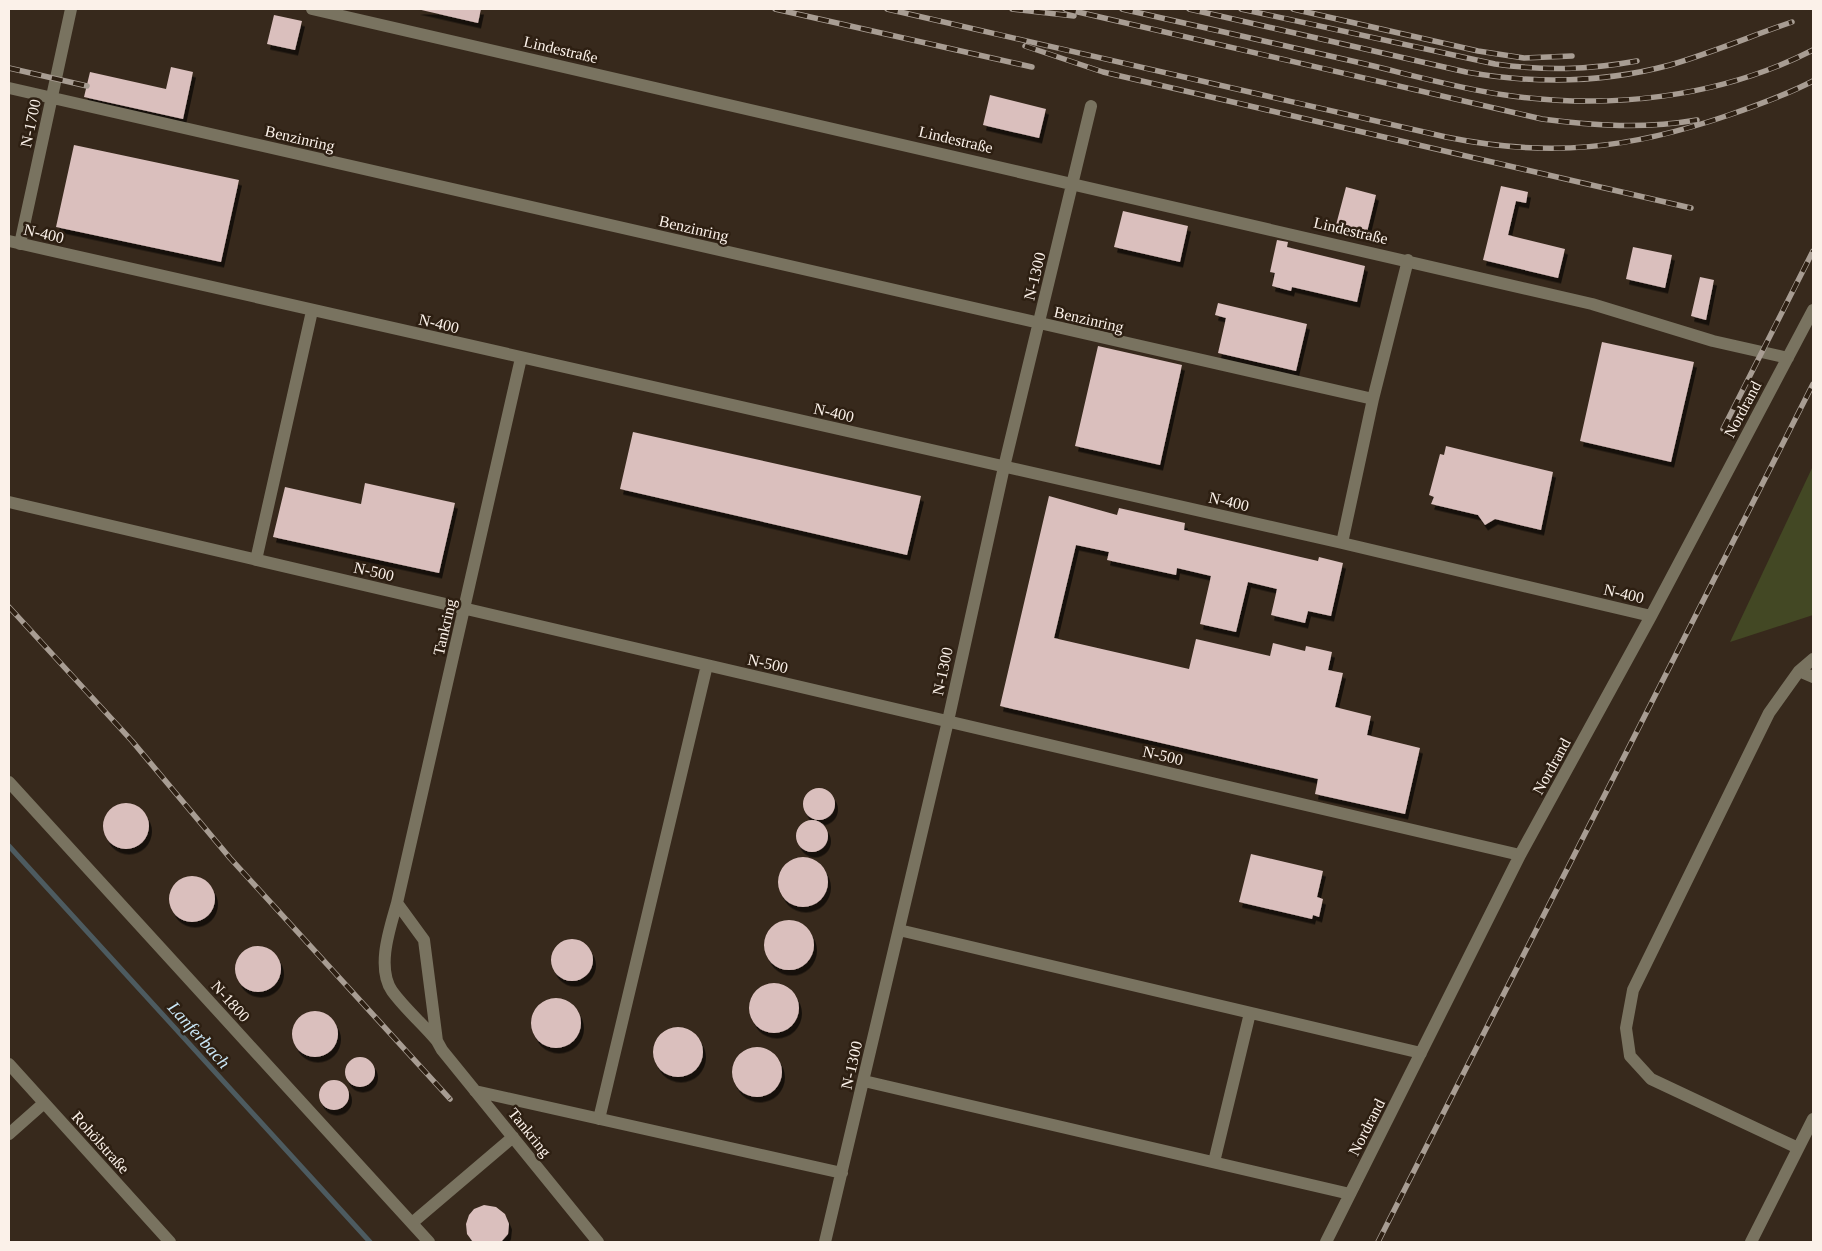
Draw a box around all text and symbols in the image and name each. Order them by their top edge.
street label: Lindestraße [522,33,600,66]
street label: N-1700 [17,97,44,149]
street label: Benzinring [263,122,336,156]
street label: Lindestraße [917,123,995,156]
street label: Benzinring [657,212,730,246]
street label: Lindestraße [1312,214,1390,247]
street label: N-400 [22,221,66,246]
street label: N-1300 [1020,250,1049,302]
street label: Benzinring [1052,303,1125,337]
street label: N-400 [417,311,461,336]
street label: Nordrand [1721,378,1764,440]
street label: N-400 [812,400,856,425]
street label: N-400 [1207,489,1251,514]
street label: N-500 [352,559,396,584]
street label: N-400 [1602,581,1646,606]
street label: Tankring [430,597,460,657]
street label: N-1300 [929,645,956,697]
street label: N-500 [746,651,790,676]
street label: Nordrand [1529,735,1574,797]
street label: N-500 [1141,743,1185,768]
street label: N-1800 [208,977,253,1025]
water label: Lanferbach [163,997,234,1073]
street label: N-1300 [838,1039,865,1091]
street label: Nordrand [1345,1096,1388,1158]
street label: Tankring [504,1105,554,1161]
street label: Rohölstraße [68,1108,133,1177]

